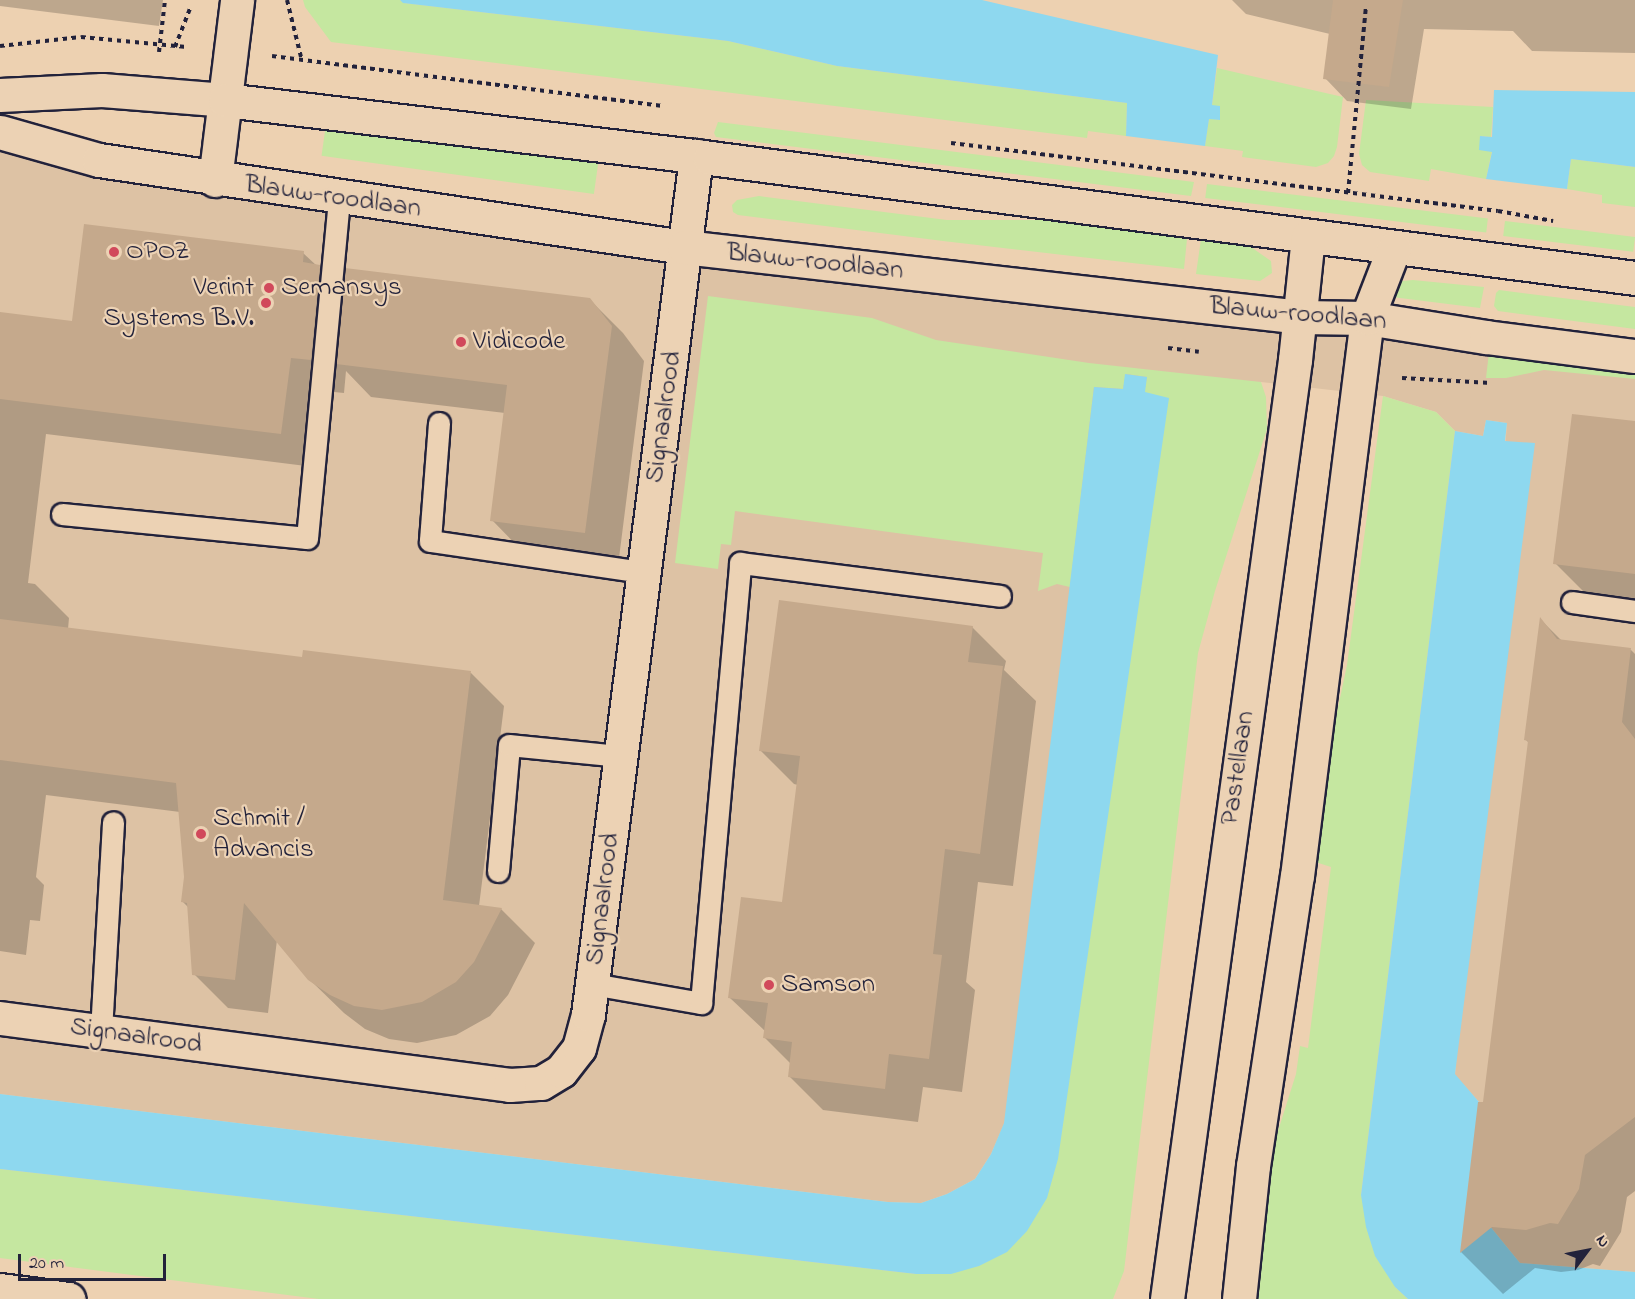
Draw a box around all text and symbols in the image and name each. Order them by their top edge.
street label: Blauw-roodlaan [243,169,423,225]
place label: OPOZ [126,236,189,268]
street label: Blauw-roodlaan [725,237,905,287]
marker: OPOZ [107,245,121,259]
place label: Verint Systems B.V. [103,271,254,334]
place label: Semansys [281,272,402,304]
marker: Semansys [262,281,276,295]
street label: Blauw-roodlaan [1208,290,1388,338]
marker: Verint Systems B.V. [259,296,273,310]
place label: Vidicode [473,326,565,358]
marker: Vidicode [454,335,468,349]
street label: Signaalrood [639,349,689,485]
street label: Pastellaan [1214,709,1262,827]
place label: Schmit / Advancis [213,802,314,865]
marker: Schmit / Advancis [194,827,208,841]
street label: Signaalrood [579,831,627,967]
place label: Samson [781,969,875,1001]
marker: Samson [762,978,776,992]
street label: Signaalrood [68,1011,204,1061]
north arrow [1557,1221,1617,1281]
text: N [1589,1231,1615,1252]
scale bar [21,1242,170,1280]
text: 20 m [29,1251,64,1277]

